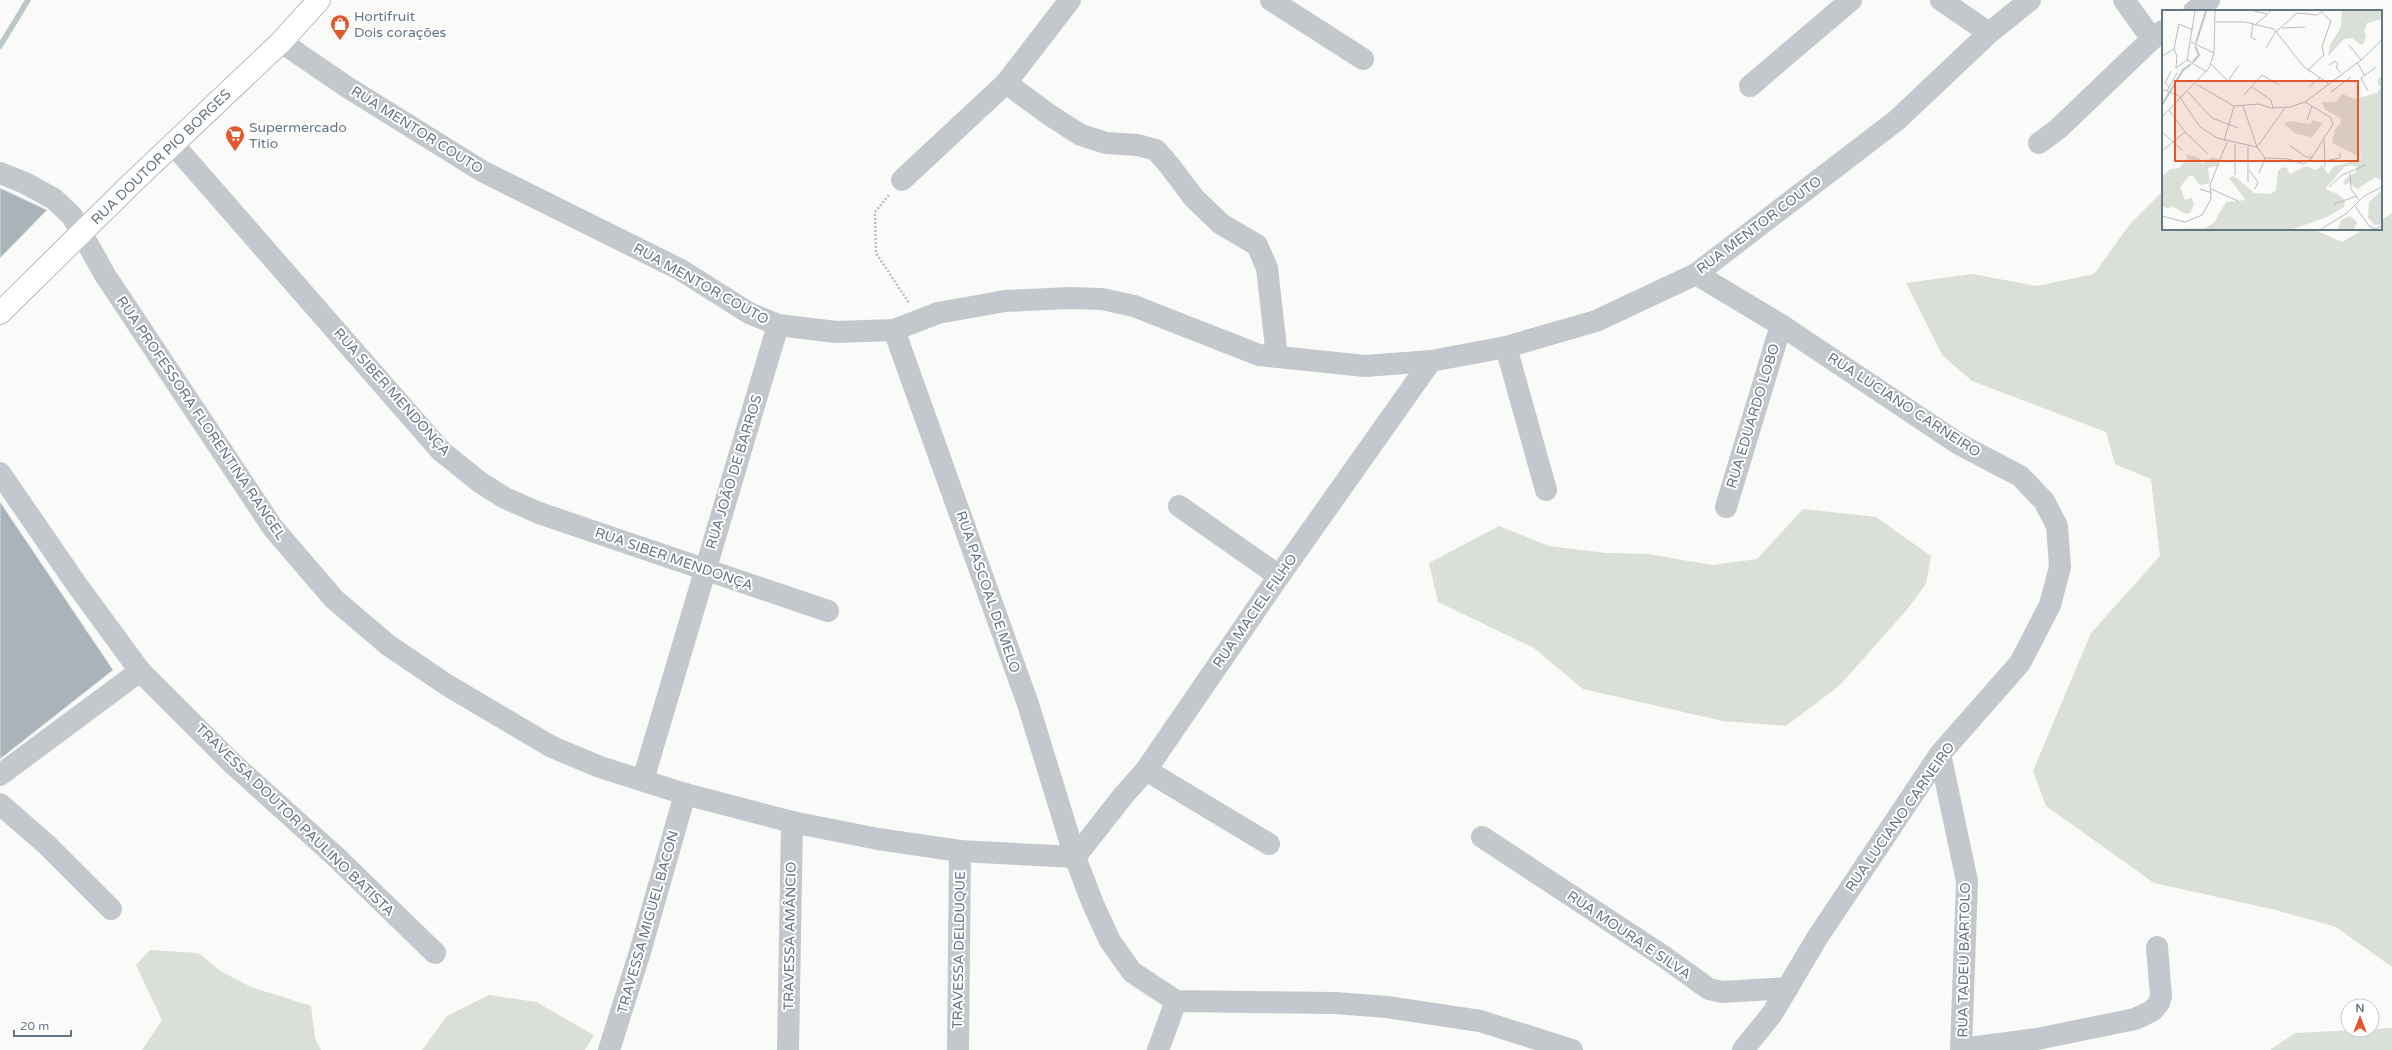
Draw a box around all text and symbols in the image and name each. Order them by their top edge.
place label: Hortifruit Dois corações [354,8,447,41]
inset map [2162,10,2382,230]
shop icon: Hortifruit Dois corações [329,13,351,41]
street label: RUA MENTOR COUTO [348,82,486,178]
street label: RUA DOUTOR PIO BORGES [88,85,235,228]
place label: Supermercado Titio [249,119,347,152]
supermarket icon: Supermercado Titio [224,124,246,152]
street label: RUA MENTOR COUTO [1693,172,1825,278]
street label: RUA MENTOR COUTO [630,240,772,328]
street label: RUA PROFESSORA FLORENTINA RANGEL [113,293,289,543]
street label: RUA SIBER MENDONÇA [330,325,454,459]
street label: RUA EDUARDO LOBO [1723,342,1783,490]
street label: RUA LUCIANO CARNEIRO [1824,349,1984,461]
street label: RUA JOÃO DE BARROS [702,392,766,551]
street label: RUA PASCOAL DE MELO [952,509,1024,675]
street label: RUA SIBER MENDONÇA [593,524,755,594]
street label: RUA MACIEL FILHO [1209,551,1301,671]
street label: TRAVESSA DOUTOR PAULINO BATISTA [192,720,398,920]
street label: RUA LUCIANO CARNEIRO [1842,739,1958,895]
street label: TRAVESSA MIGUEL BACON [614,828,682,1016]
street label: TRAVESSA AMÂNCIO [780,861,800,1011]
street label: TRAVESSA DELDUQUE [949,871,969,1029]
street label: RUA TADEU BARTOLO [1954,882,1974,1038]
street label: RUA MOURA E SILVA [1564,887,1694,983]
north arrow [2340,998,2380,1038]
text: N [2356,1002,2364,1015]
scale bar [14,1012,71,1038]
text: 20 m [20,1019,49,1033]

